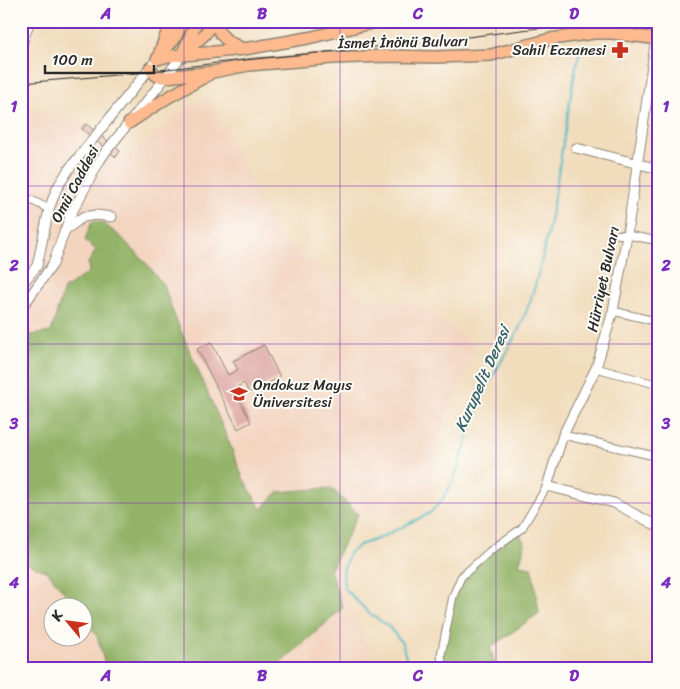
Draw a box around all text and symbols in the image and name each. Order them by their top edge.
text: A [100,0,111,28]
text: B [257,0,268,28]
text: C [412,0,424,28]
text: D [569,0,579,28]
street label: İsmet İnönü Bulvarı [337,28,468,56]
place label: Sahil Eczanesi [512,37,607,63]
pharmacy icon: Sahil Eczanesi [610,40,630,60]
scale bar [45,42,154,74]
text: 100 m [52,47,93,73]
text: 1 [11,92,18,121]
text: 1 [663,92,670,121]
street label: Omü Caddesi [44,140,107,227]
street label: Hürriyet Bulvarı [579,224,627,334]
text: 2 [8,251,19,280]
text: 2 [660,251,671,280]
water label: Kurupelit Deresi [446,318,520,436]
place label: Ondokuz Mayıs Üniversitesi [253,372,352,415]
school or university icon: Ondokuz Mayıs Üniversitesi [229,384,249,404]
text: 3 [9,409,19,438]
text: 3 [661,409,671,438]
text: 4 [8,568,19,597]
text: 4 [660,568,671,597]
north arrow [42,596,92,646]
text: K [44,605,71,627]
text: A [100,661,111,689]
text: B [257,661,268,689]
text: C [412,661,424,689]
text: D [569,661,579,689]

